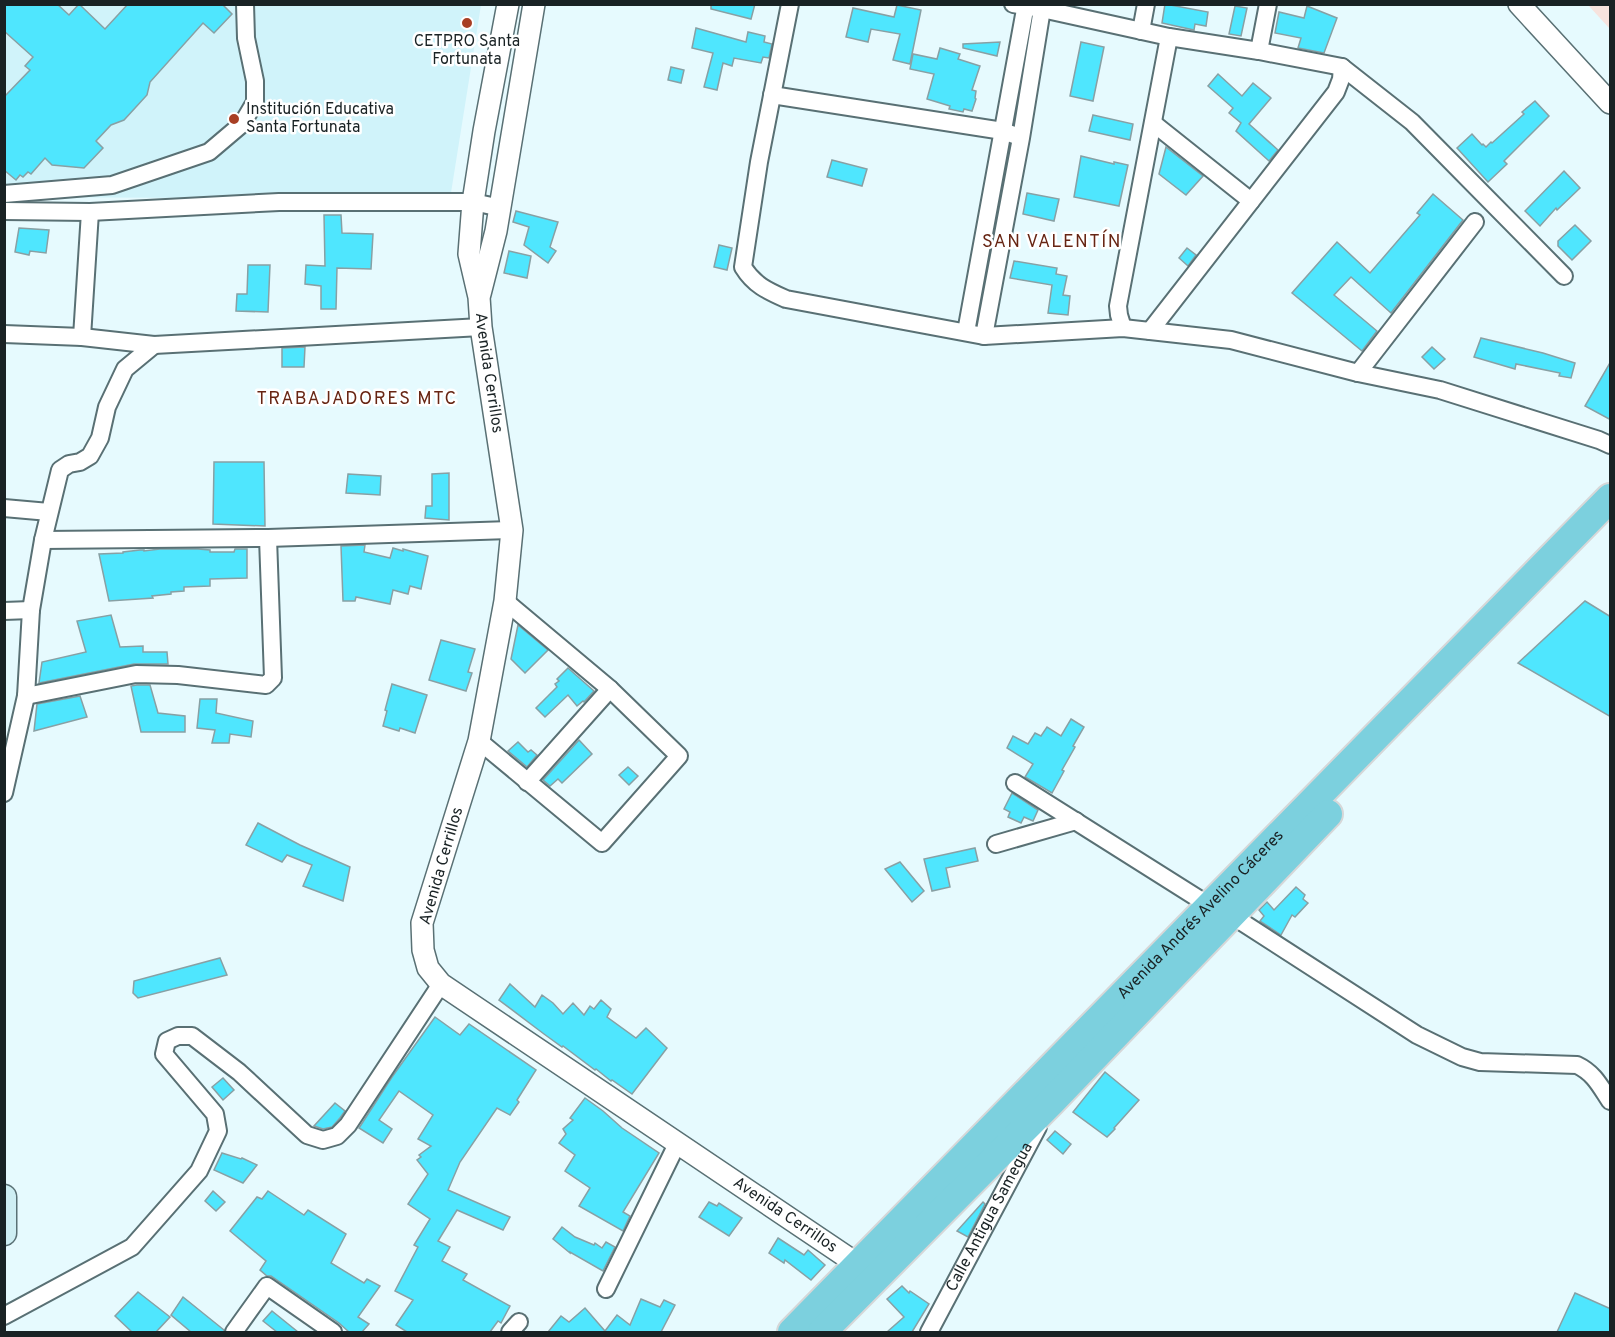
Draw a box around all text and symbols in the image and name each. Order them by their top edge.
marker: CETPRO Santa Fortunata [460,16,474,30]
place label: CETPRO Santa Fortunata [414,32,520,70]
place label: Institución Educativa Santa Fortunata [246,100,394,138]
marker: Institución Educativa Santa Fortunata [227,112,241,126]
district label: SAN VALENTÍN [982,229,1122,254]
street label: Avenida Cerrillos [470,312,507,435]
district label: TRABAJADORES MTC [256,388,458,411]
street label: Avenida Cerrillos [416,805,468,927]
street label: Avenida Andrés Avelino Cáceres [1113,826,1288,1004]
street label: Calle Antigua Samegua [942,1139,1038,1295]
street label: Avenida Cerrillos [729,1173,841,1258]

